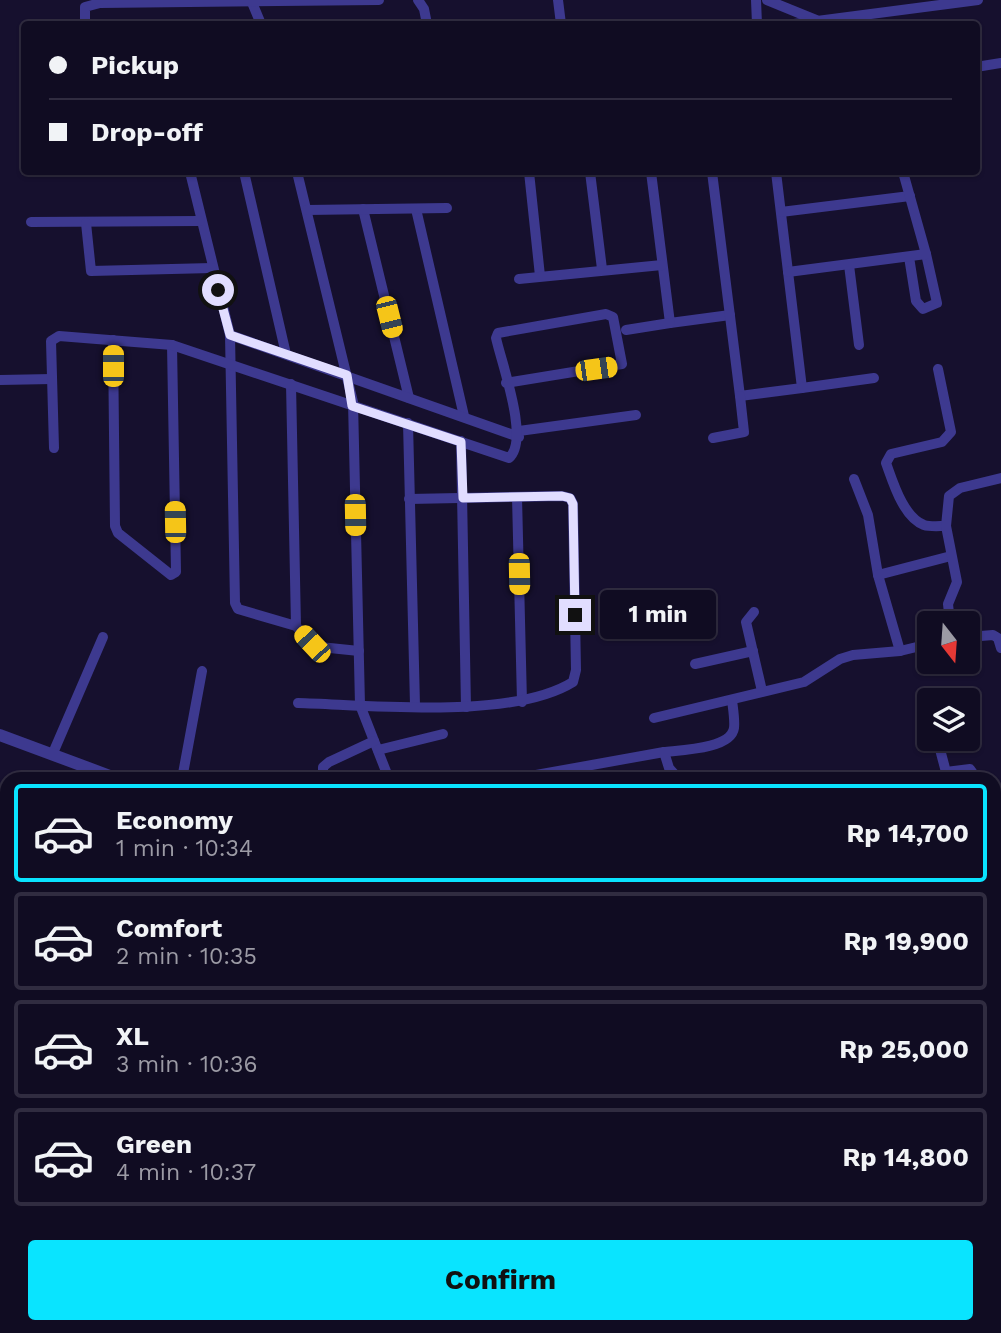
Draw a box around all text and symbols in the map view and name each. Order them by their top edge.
text: Pickup [91,50,179,80]
text: Drop-off [91,117,203,147]
route start [202,274,234,306]
car [374,294,405,340]
car [103,345,124,387]
car [574,356,619,382]
car [345,494,366,536]
car [165,501,186,543]
car [509,553,530,595]
callout: 1 min [600,590,715,640]
route end [559,599,591,631]
text: 1 min [628,601,688,628]
north arrow [917,611,980,674]
map controls [917,611,980,751]
car [290,621,335,667]
button: layers [917,688,980,751]
icon: car [32,802,95,865]
text: Economy [116,805,233,835]
text: Rp 14,700 [846,818,969,848]
text: 1 min · 10:34 [116,835,253,862]
icon: car [32,910,95,973]
text: Comfort [116,913,222,943]
text: Rp 19,900 [843,926,969,956]
text: 2 min · 10:35 [116,943,257,970]
icon: car [32,1018,95,1081]
text: XL [116,1021,149,1051]
text: Rp 25,000 [839,1034,969,1064]
text: 3 min · 10:36 [116,1051,257,1078]
icon: car [32,1126,95,1189]
text: Green [116,1129,192,1159]
text: Rp 14,800 [842,1142,969,1172]
text: 4 min · 10:37 [116,1159,256,1186]
button: Confirm [28,1240,973,1320]

